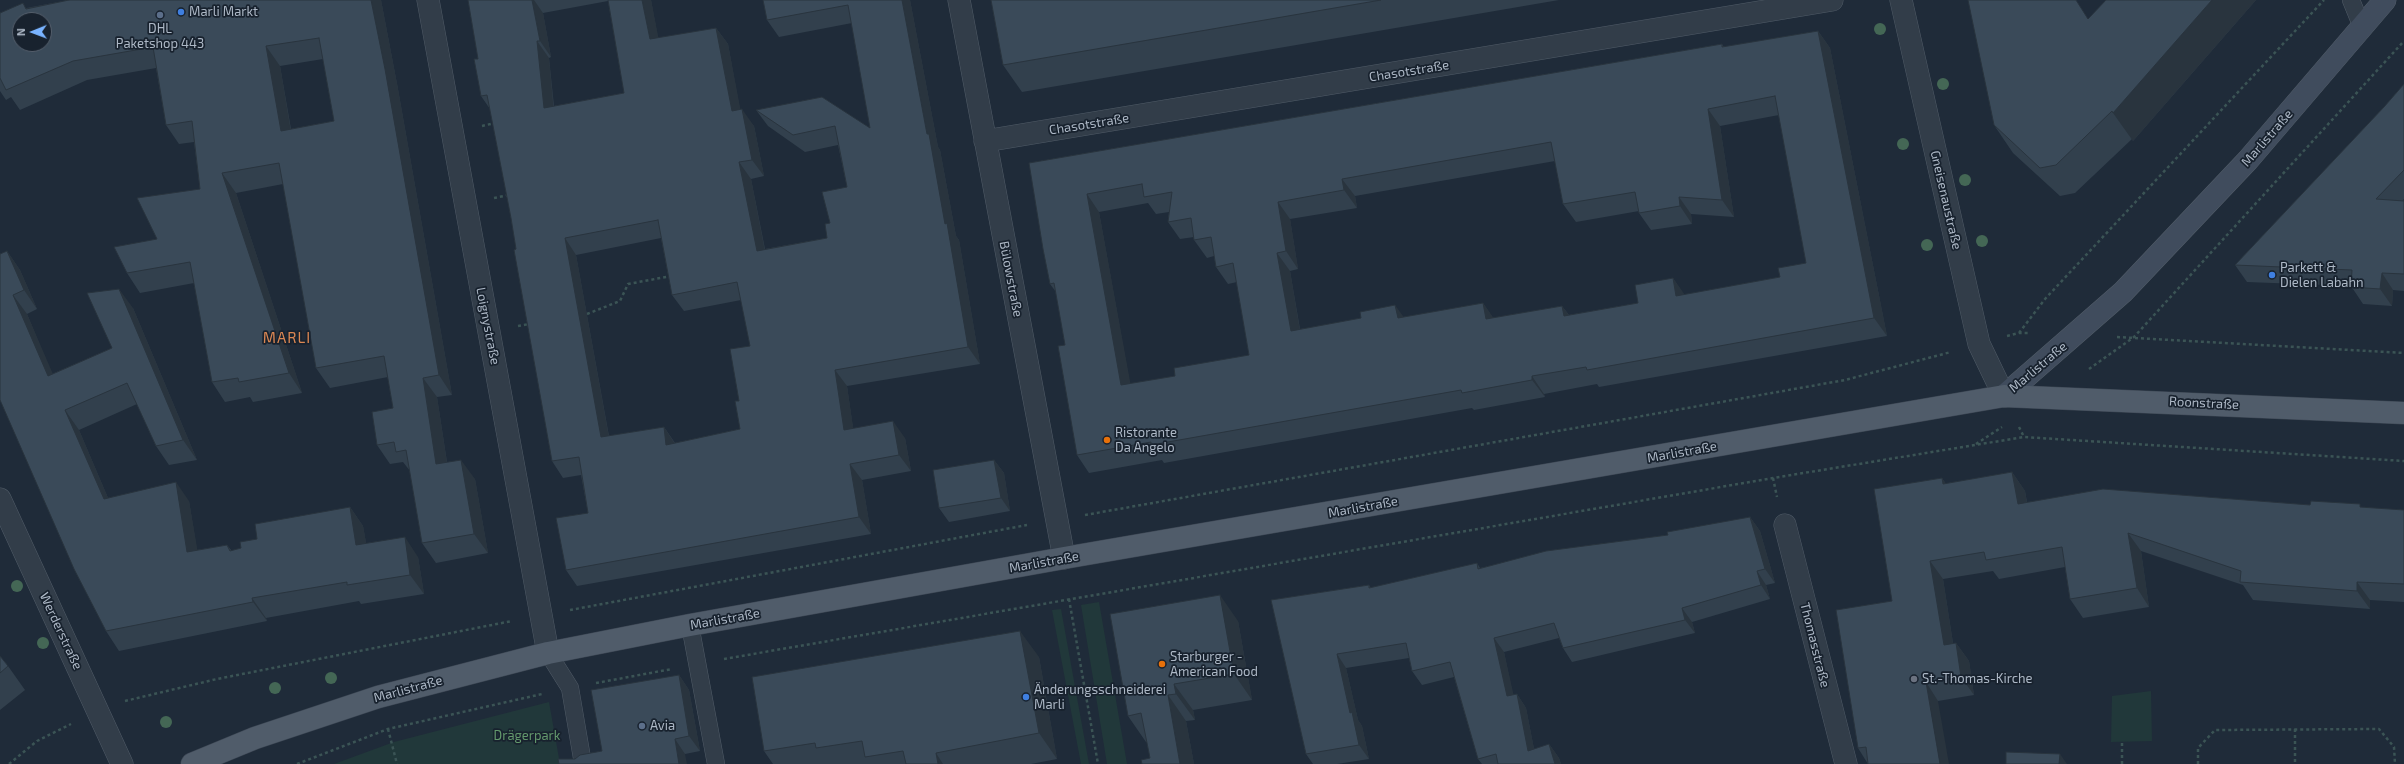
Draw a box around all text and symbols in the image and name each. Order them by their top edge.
place label: Marli Markt [189,4,258,20]
marker: Marli Markt [176,7,186,17]
marker: DHL Paketshop 443 [155,10,165,20]
north arrow [12,12,52,52]
place label: DHL Paketshop 443 [116,21,204,52]
text: N [14,28,27,36]
street label: Chasotstraße [1368,57,1450,85]
street label: Marlistraße [2238,106,2296,170]
street label: Chasotstraße [1048,110,1130,138]
street label: Gneisenaustraße [1927,149,1965,251]
street label: Bülowstraße [996,240,1026,318]
place label: Parkett & Dielen Labahn [2280,260,2364,291]
marker: Parkett & Dielen Labahn [2267,270,2277,280]
street label: Loignystraße [473,286,503,366]
district label: MARLI [263,329,311,347]
street label: Marlistraße [2006,338,2070,396]
street label: Roonstraße [2169,393,2239,413]
place label: Ristorante Da Angelo [1115,425,1177,456]
marker: Ristorante Da Angelo [1102,435,1112,445]
street label: Marlistraße [1646,438,1718,466]
street label: Marlistraße [1327,493,1399,521]
street label: Marlistraße [1008,548,1080,576]
street label: Werderstraße [36,590,86,672]
street label: Thomasstraße [1797,601,1833,689]
street label: Marlistraße [689,605,761,633]
place label: Starburger - American Food [1170,649,1258,680]
marker: Starburger - American Food [1157,659,1167,669]
place label: St.-Thomas-Kirche [1922,671,2033,687]
street label: Marlistraße [372,672,444,706]
marker: St.-Thomas-Kirche [1909,674,1919,684]
place label: Änderungsschneiderei Marli [1034,682,1166,713]
marker: Änderungsschneiderei Marli [1021,692,1031,702]
place label: Avia [650,718,675,734]
marker: Avia [637,721,647,731]
park label: Drägerpark [494,728,560,744]

